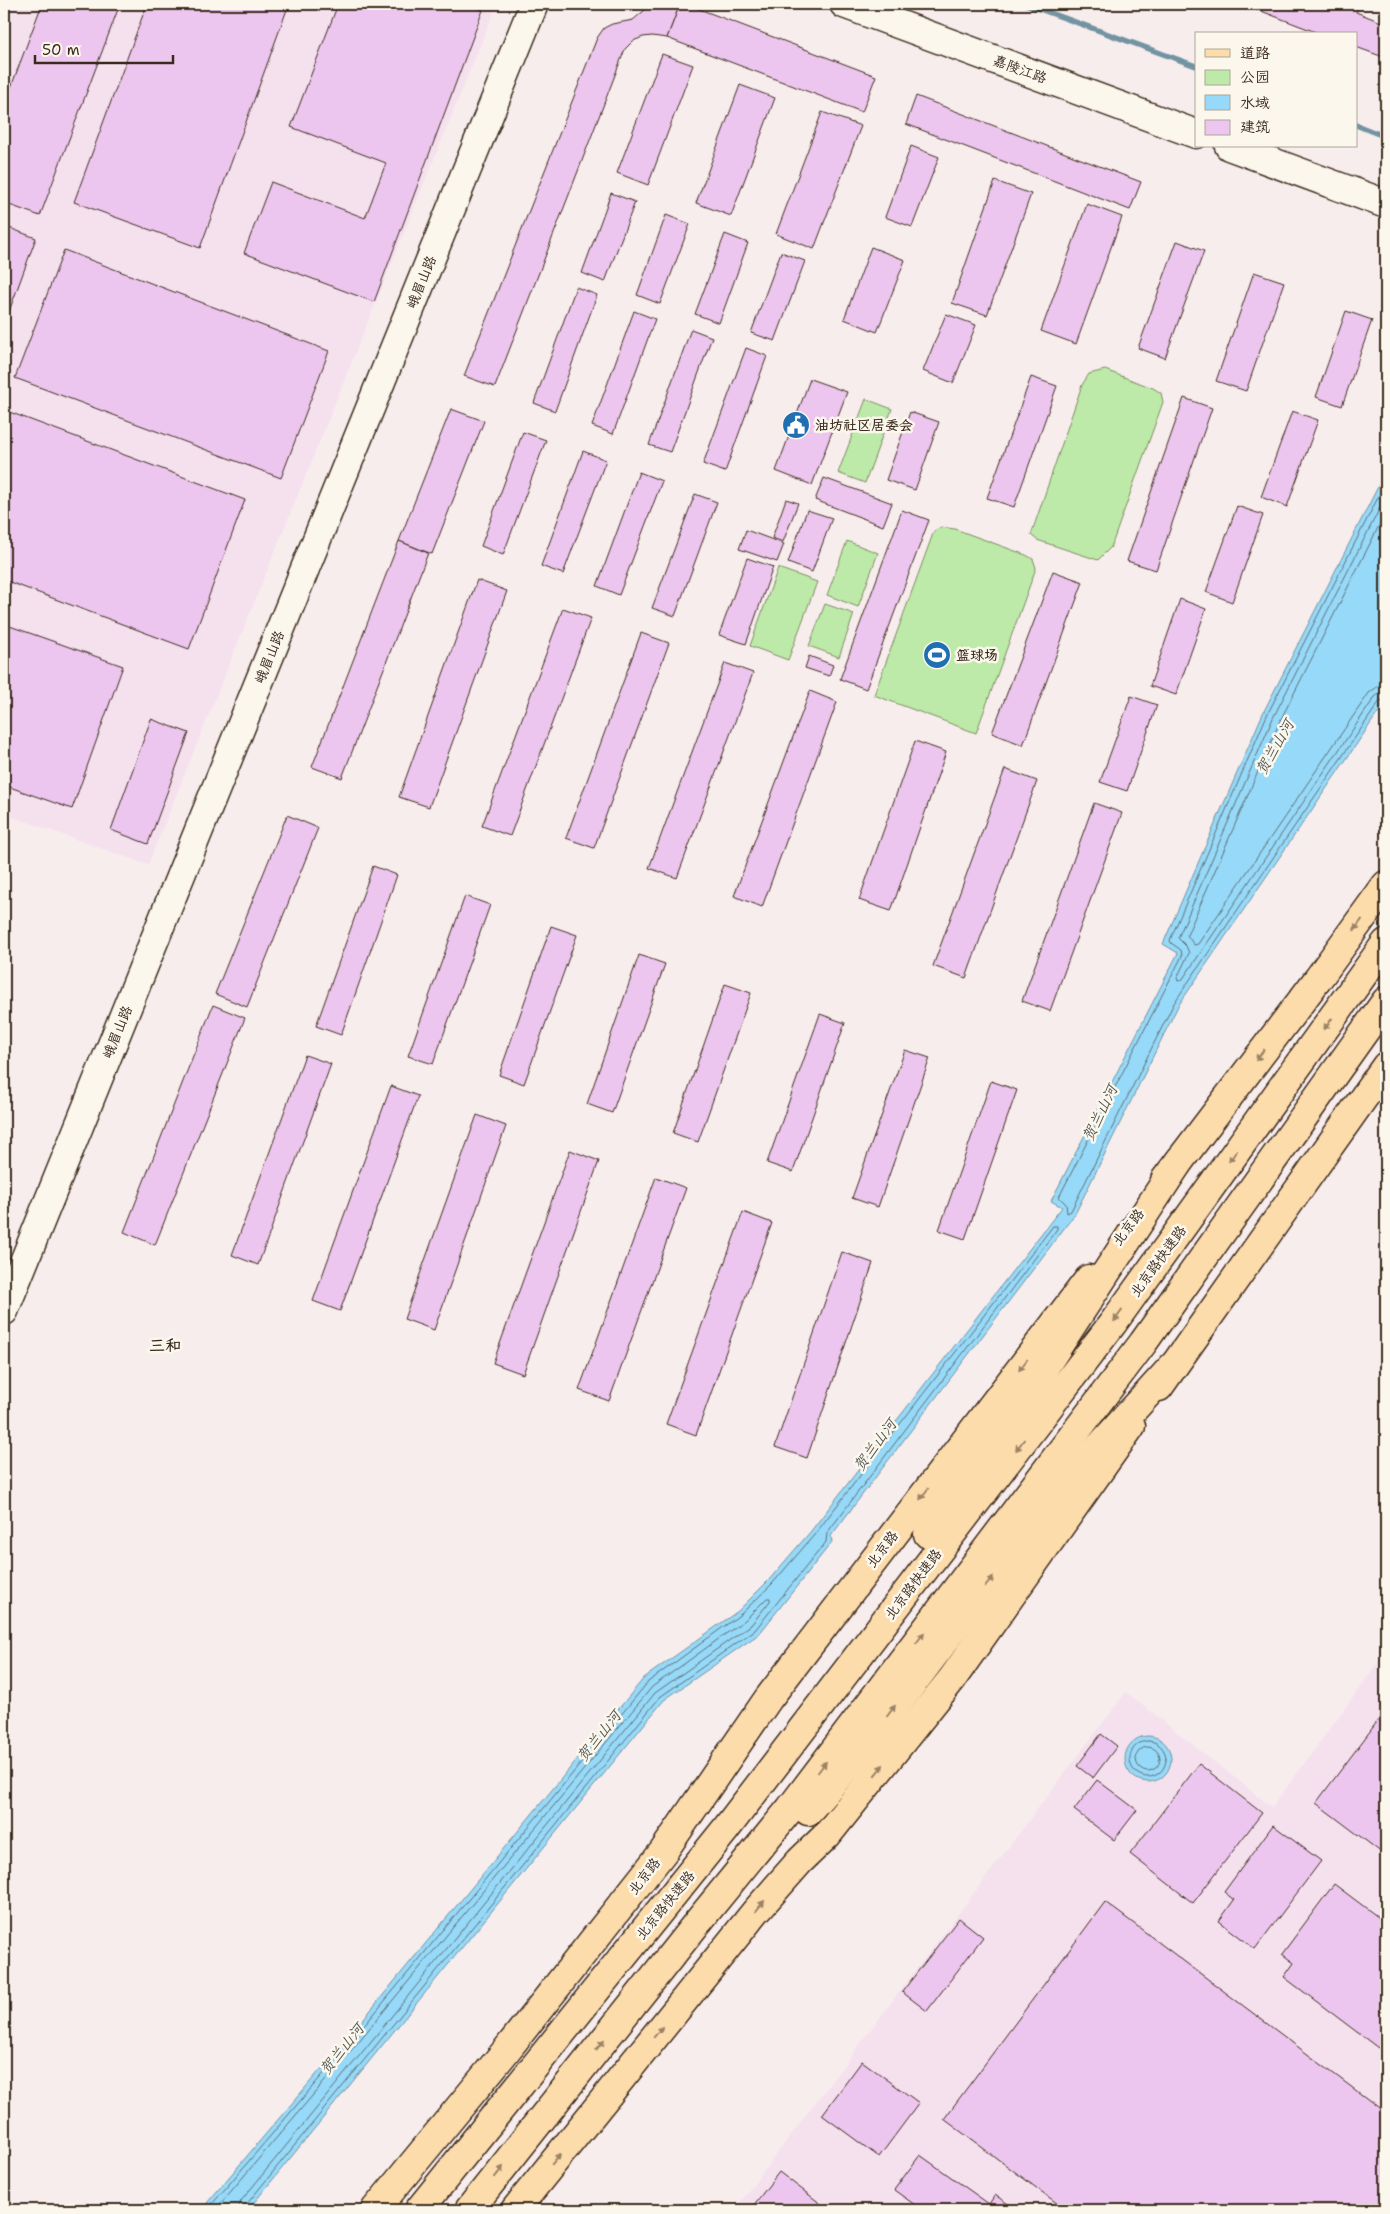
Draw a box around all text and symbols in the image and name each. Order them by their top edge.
scale bar [35,32,172,64]
legend [1195,32,1358,148]
text: 50 m [42,40,80,60]
text: 道路 [1240,43,1270,63]
street label: 嘉陵江路 [991,51,1049,87]
text: 公园 [1240,67,1270,87]
text: 水域 [1240,93,1270,113]
text: 建筑 [1240,117,1270,137]
street label: 峨眉山路 [402,253,440,311]
public building icon: 油坊社区居委会 [781,410,811,440]
place label: 油坊社区居委会 [815,416,913,434]
street label: 峨眉山路 [250,628,288,686]
sports icon: 篮球场 [922,640,952,670]
place label: 篮球场 [956,646,998,664]
water label: 贺兰山河 [1251,713,1300,778]
one-way arrow [1353,918,1363,932]
street label: 峨眉山路 [98,1003,136,1061]
one-way arrow [1323,1017,1333,1031]
one-way arrow [1255,1048,1266,1061]
water label: 贺兰山河 [1078,1079,1123,1144]
one-way arrow [1228,1149,1239,1162]
street label: 北京路 [1108,1205,1148,1249]
street label: 北京路快速路 [1126,1222,1190,1300]
one-way arrow [1113,1309,1123,1323]
district label: 三和 [149,1335,181,1356]
one-way arrow [1018,1358,1029,1371]
water label: 贺兰山河 [849,1413,903,1475]
one-way arrow [1014,1438,1025,1451]
one-way arrow [919,1487,930,1500]
street label: 北京路 [862,1527,902,1571]
street label: 北京路快速路 [881,1545,945,1623]
one-way arrow [984,1575,994,1589]
one-way arrow [915,1631,925,1645]
water label: 贺兰山河 [572,1704,628,1766]
one-way arrow [886,1705,896,1718]
one-way arrow [816,1761,827,1774]
one-way arrow [873,1764,884,1777]
street label: 北京路 [624,1854,664,1898]
street label: 北京路快速路 [632,1867,698,1943]
one-way arrow [755,1899,766,1912]
water label: 贺兰山河 [315,2017,371,2079]
one-way arrow [653,2026,664,2039]
one-way arrow [595,2038,606,2051]
one-way arrow [551,2152,562,2165]
one-way arrow [494,2166,505,2179]

